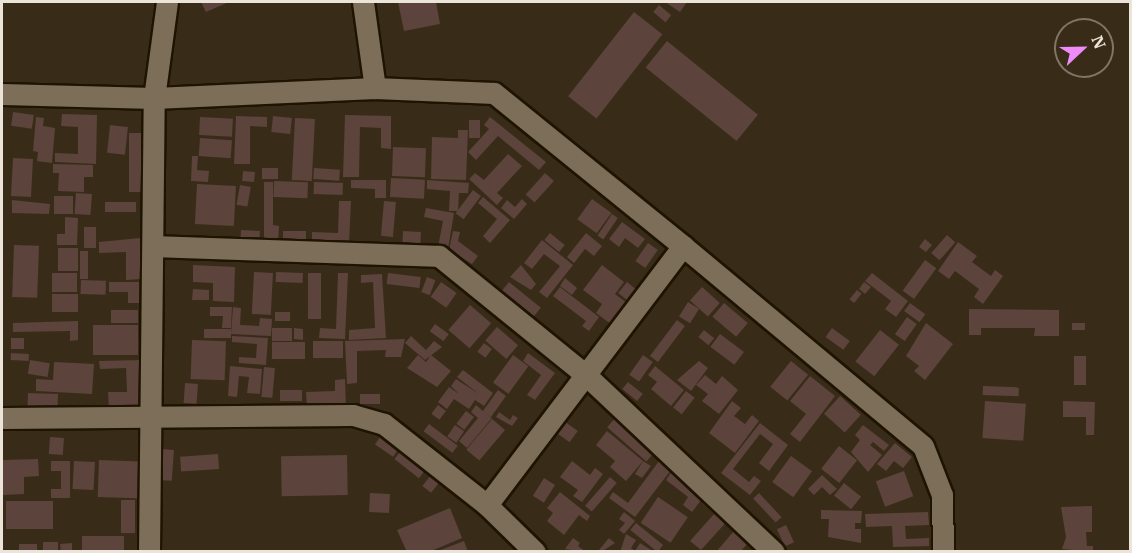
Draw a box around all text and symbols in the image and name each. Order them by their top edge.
north arrow [1054,18,1114,78]
text: N [1087,32,1110,52]

